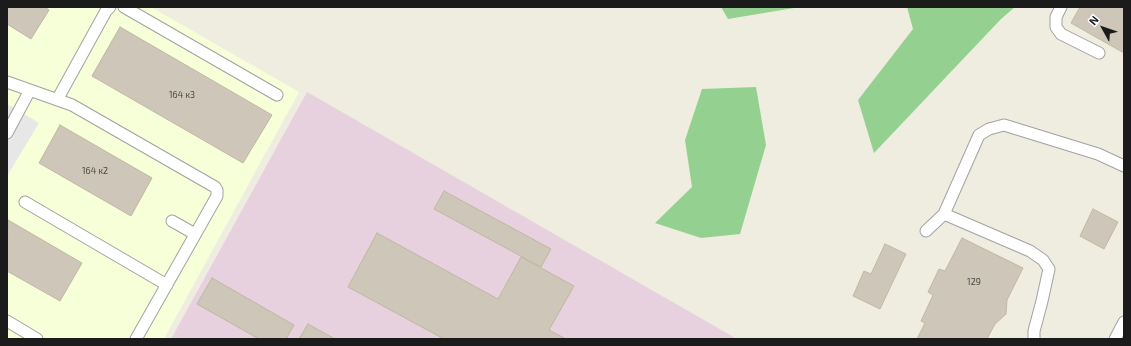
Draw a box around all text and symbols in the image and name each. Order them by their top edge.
north arrow [1083,8,1123,48]
text: N [1086,13,1101,27]
house number: 164 к3 [169,90,195,100]
house number: 164 к2 [82,166,108,176]
house number: 129 [967,277,981,287]

